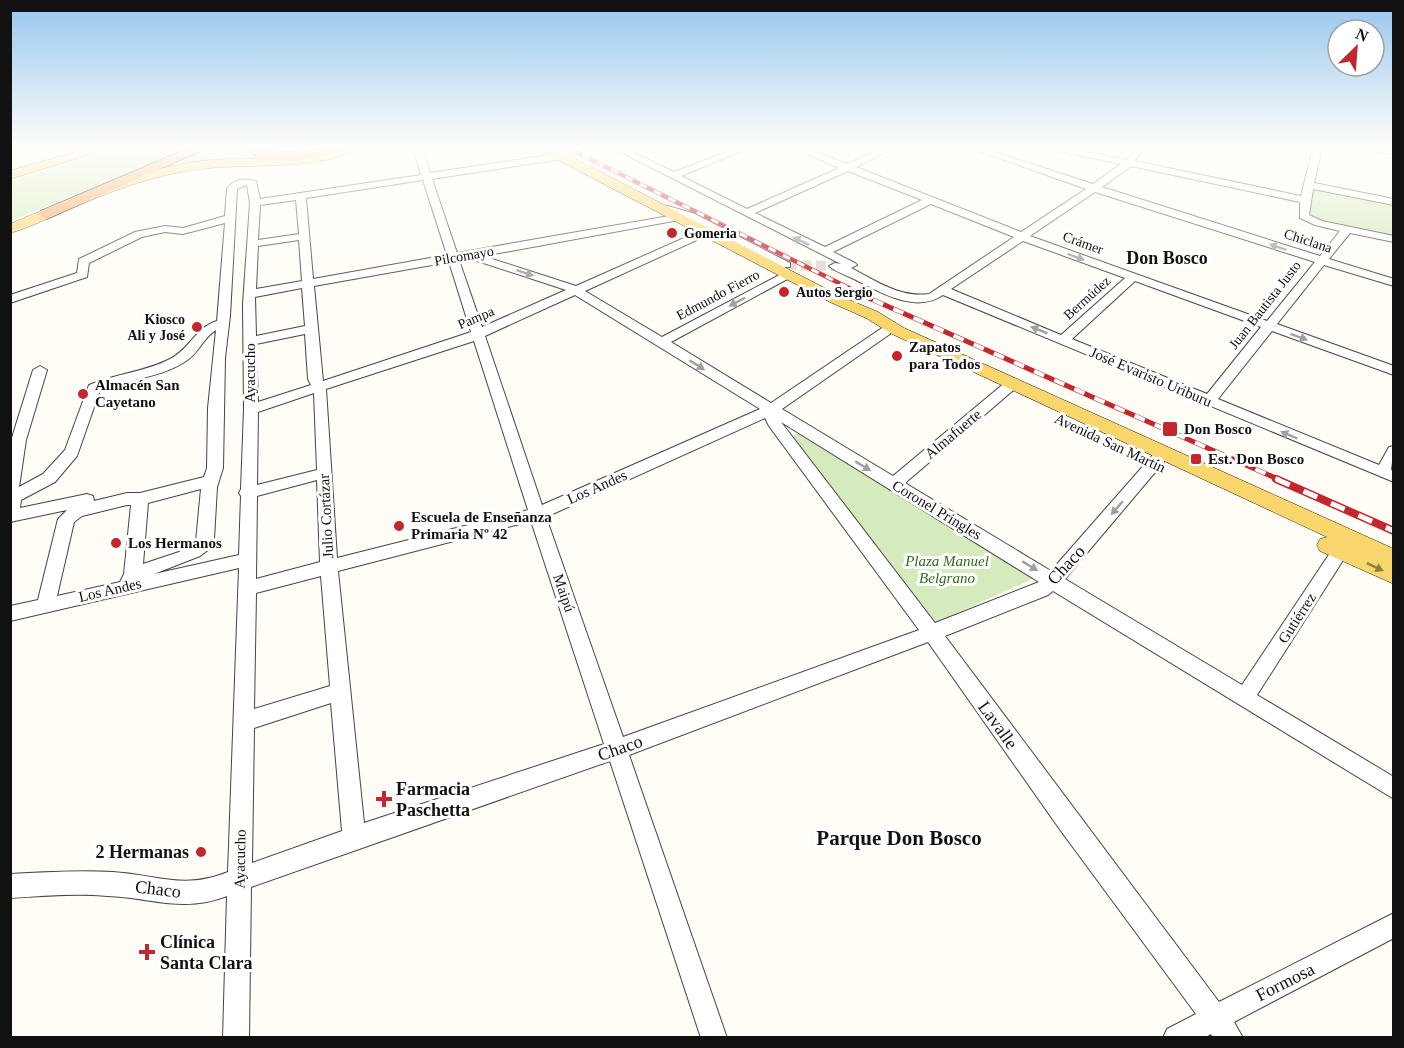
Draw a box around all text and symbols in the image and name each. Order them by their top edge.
north arrow [1326,18,1386,78]
text: N [1353,25,1371,45]
marker: Gomeria [665,226,679,240]
place label: Gomeria [684,226,737,241]
street label: Chiclana [1282,226,1335,256]
street label: Crámer [1061,229,1106,257]
one-way arrow [793,236,810,246]
one-way arrow [1269,241,1287,251]
street label: Pilcomayo [433,243,495,269]
district label: Don Bosco [1126,248,1208,268]
one-way arrow [1067,252,1085,262]
street label: Juan Bautista Justo [1226,258,1304,352]
street label: Edmundo Fierro [674,267,762,323]
one-way arrow [516,269,534,278]
street label: Bermúdez [1061,273,1113,323]
marker: Autos Sergio [777,285,791,299]
place label: Autos Sergio [796,285,873,300]
one-way arrow [729,297,746,307]
street label: Pampa [456,303,497,332]
place label: Kiosco Ali y José [127,312,185,343]
marker: Kiosco Ali y José [190,320,204,334]
one-way arrow [1030,325,1048,334]
one-way arrow [1290,332,1308,342]
place label: Zapatos para Todos [909,339,980,372]
street label: Ayacucho [242,343,258,403]
street label: José Evaristo Uriburu [1088,344,1215,410]
marker: Zapatos para Todos [890,349,904,363]
one-way arrow [688,359,705,370]
place label: Almacén San Cayetano [95,377,180,410]
marker: Almacén San Cayetano [76,387,90,401]
street label: Almafuerte [922,406,985,462]
street label: Avenida San Martín [1052,410,1168,476]
marker: Don Bosco [1161,420,1179,438]
place label: Don Bosco [1184,421,1252,437]
one-way arrow [1280,430,1298,440]
place label: Est. Don Bosco [1208,451,1304,467]
marker: Est. Don Bosco [1189,452,1203,466]
one-way arrow [855,460,871,471]
street label: Los Andes [565,467,630,507]
street label: Julio Cortázar [316,473,336,559]
street label: Coronel Pringles [889,477,985,543]
one-way arrow [1111,500,1124,515]
place label: Escuela de Enseñanza Primaria Nº 42 [411,509,552,542]
marker: Escuela de Enseñanza Primaria Nº 42 [392,519,406,533]
place label: Los Hermanos [128,535,222,551]
marker: Los Hermanos [109,536,123,550]
street label: Chaco [1043,541,1089,589]
park label: Plaza Manuel Belgrano [904,553,989,586]
one-way arrow [1022,561,1039,571]
one-way arrow [1366,563,1383,572]
street label: Maipú [550,572,578,615]
street label: Los Andes [77,575,143,605]
street label: Gutiérrez [1275,590,1319,646]
street label: Lavalle [974,697,1022,753]
street label: Chaco [595,731,645,765]
place label: Farmacia Paschetta [396,779,470,820]
marker: Farmacia Paschetta [377,792,391,806]
district label: Parque Don Bosco [816,826,982,850]
street label: Ayacucho [231,829,249,889]
place label: 2 Hermanas [96,842,189,862]
marker: 2 Hermanas [194,845,208,859]
street label: Chaco [134,876,182,902]
place label: Clínica Santa Clara [160,932,253,973]
marker: Clínica Santa Clara [138,943,156,961]
street label: Formosa [1252,959,1318,1005]

